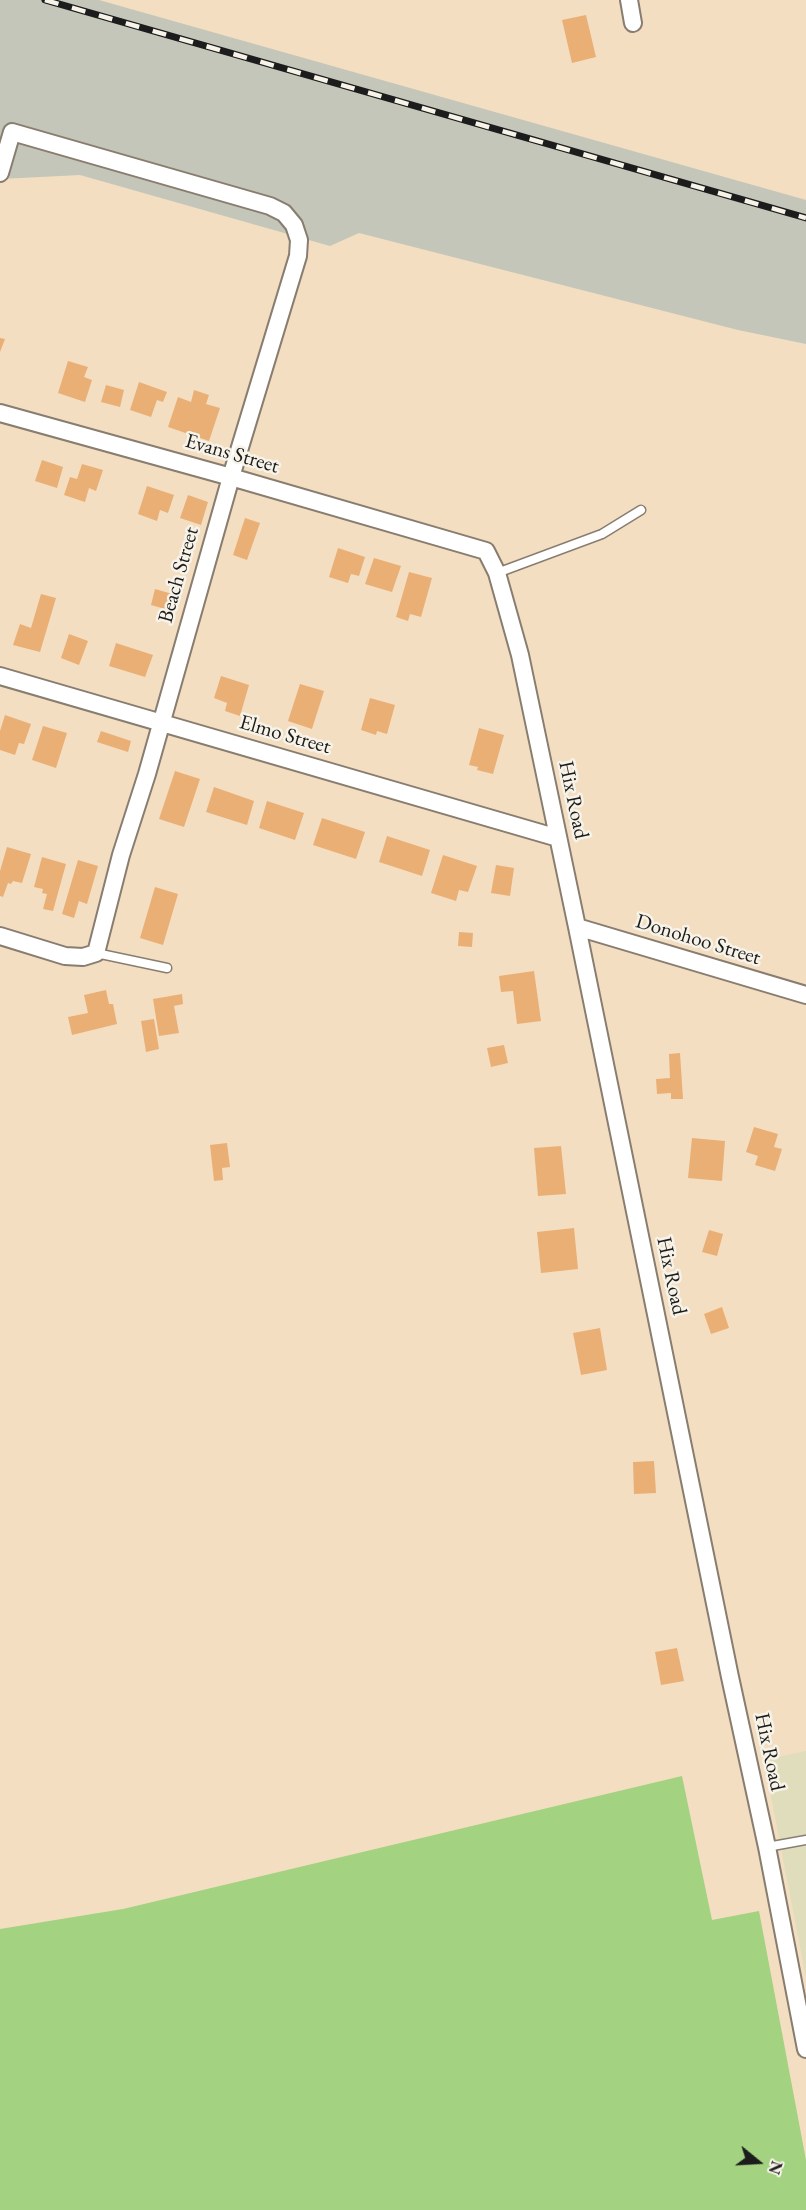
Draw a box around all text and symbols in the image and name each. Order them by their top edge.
street label: Evans Street [182,429,282,479]
street label: Beach Street [153,524,205,626]
street label: Elmo Street [236,710,334,760]
street label: Hix Road [552,759,594,841]
street label: Donohoo Street [632,909,764,971]
street label: Hix Road [650,1235,692,1317]
street label: Hix Road [748,1711,790,1793]
north arrow [728,2132,788,2192]
text: N [764,2158,788,2177]

